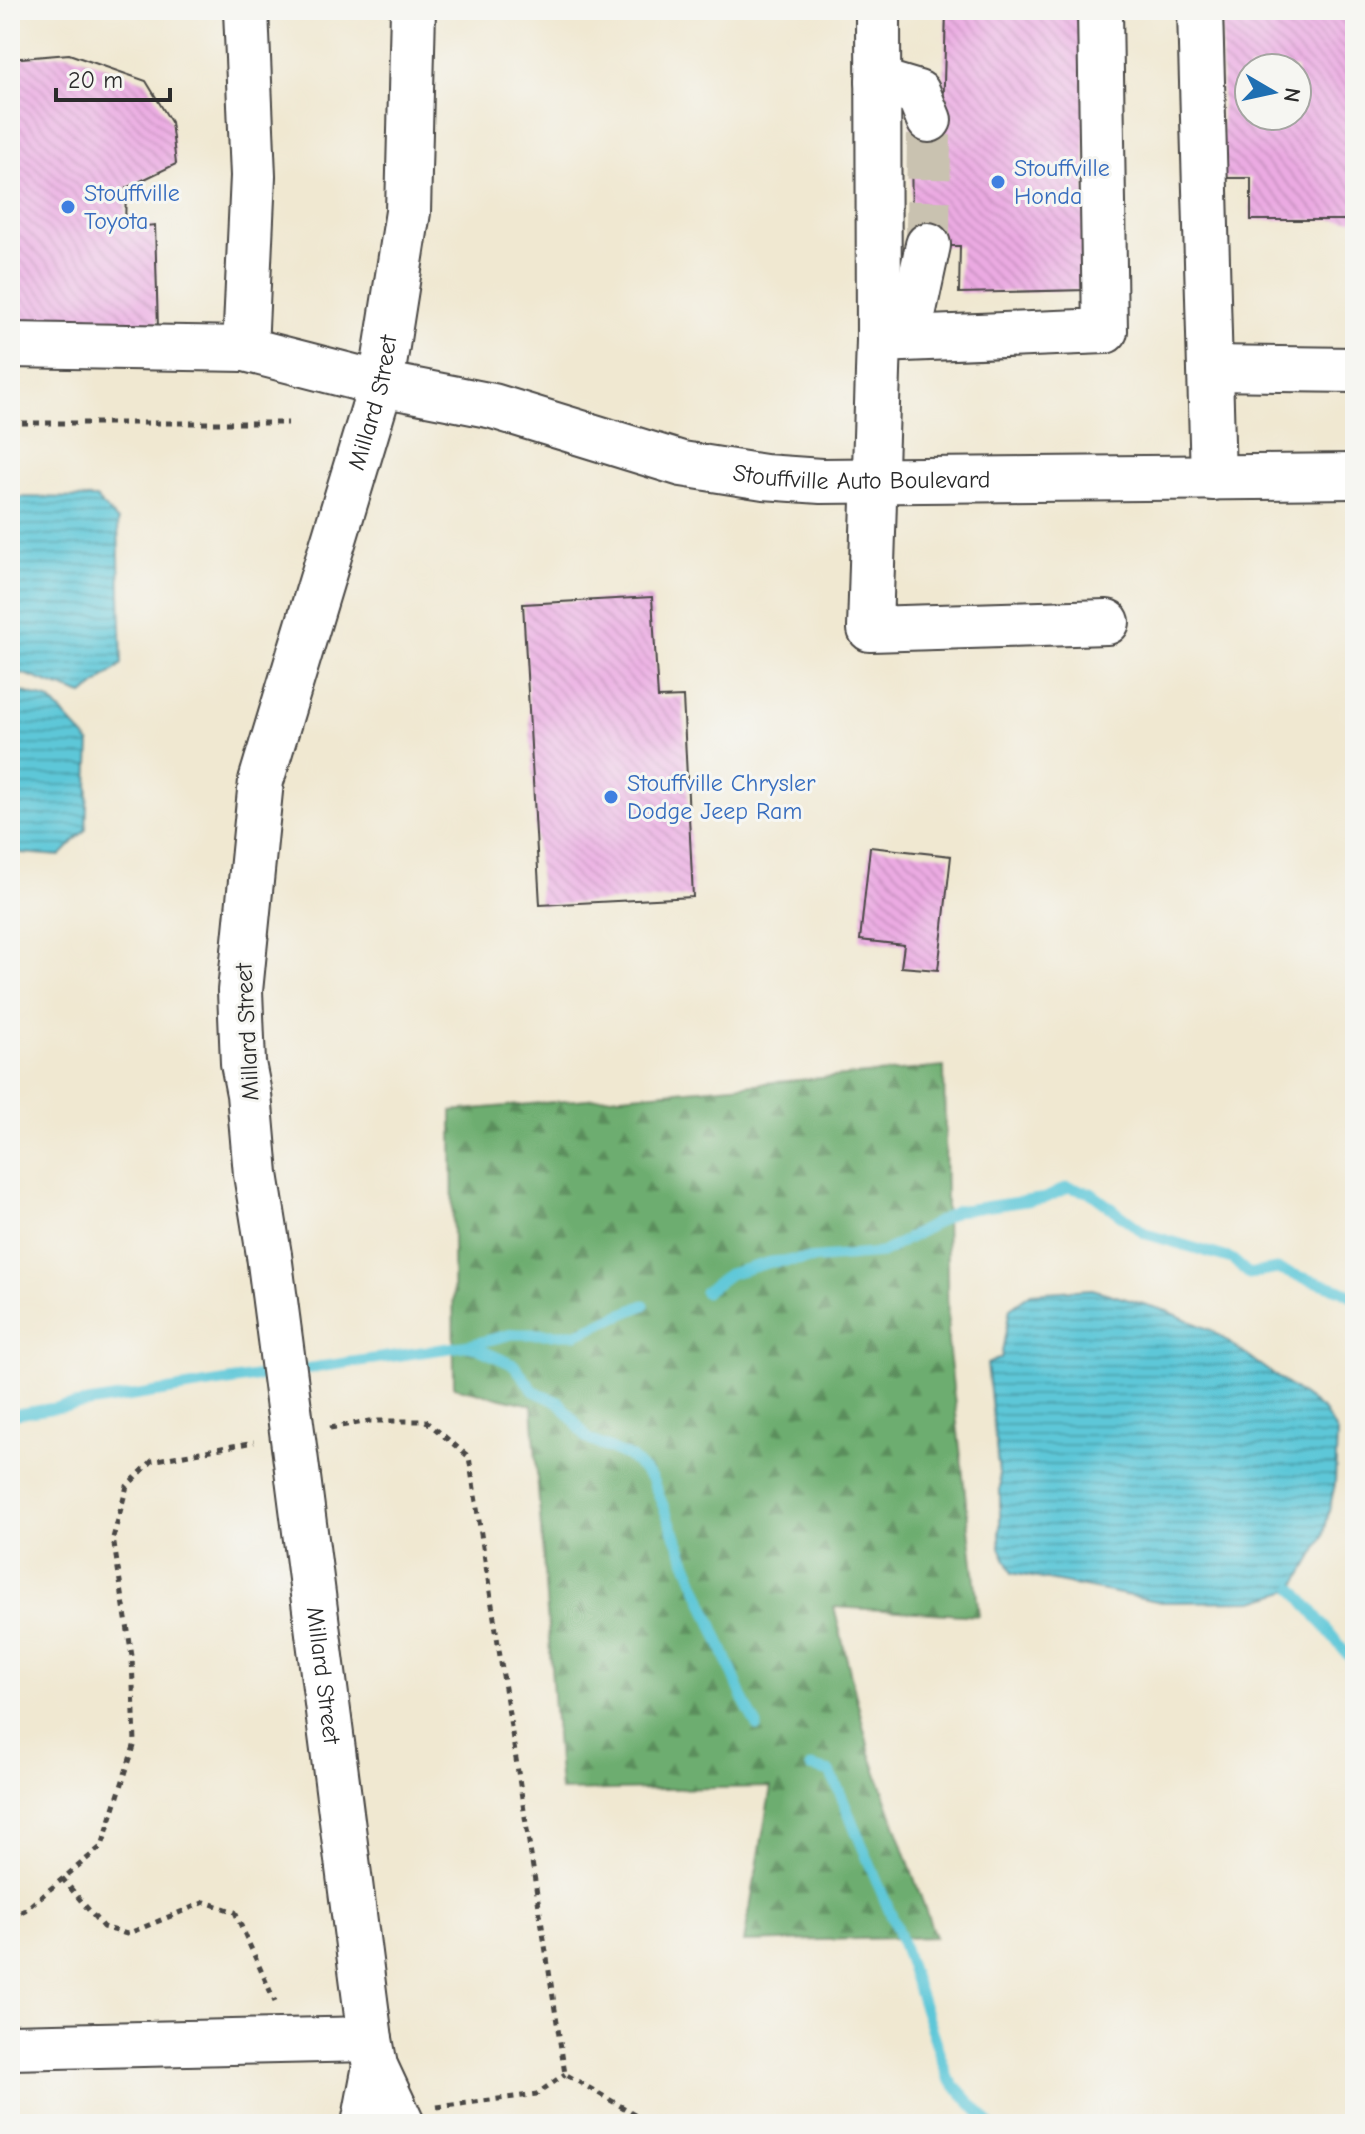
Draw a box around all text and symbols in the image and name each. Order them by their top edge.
scale bar [56,52,170,102]
north arrow [1233,52,1313,132]
text: 20 m [68,66,123,94]
text: N [1278,86,1306,104]
place label: Stouffville Honda [1014,154,1110,210]
marker: Stouffville Honda [989,173,1007,191]
place label: Stouffville Toyota [84,179,180,235]
marker: Stouffville Toyota [59,198,77,216]
street label: Millard Street [342,332,403,473]
street label: Stouffville Auto Boulevard [731,458,990,495]
place label: Stouffville Chrysler Dodge Jeep Ram [627,769,816,825]
marker: Stouffville Chrysler Dodge Jeep Ram [602,788,620,806]
street label: Millard Street [229,961,265,1102]
street label: Millard Street [301,1605,346,1747]

